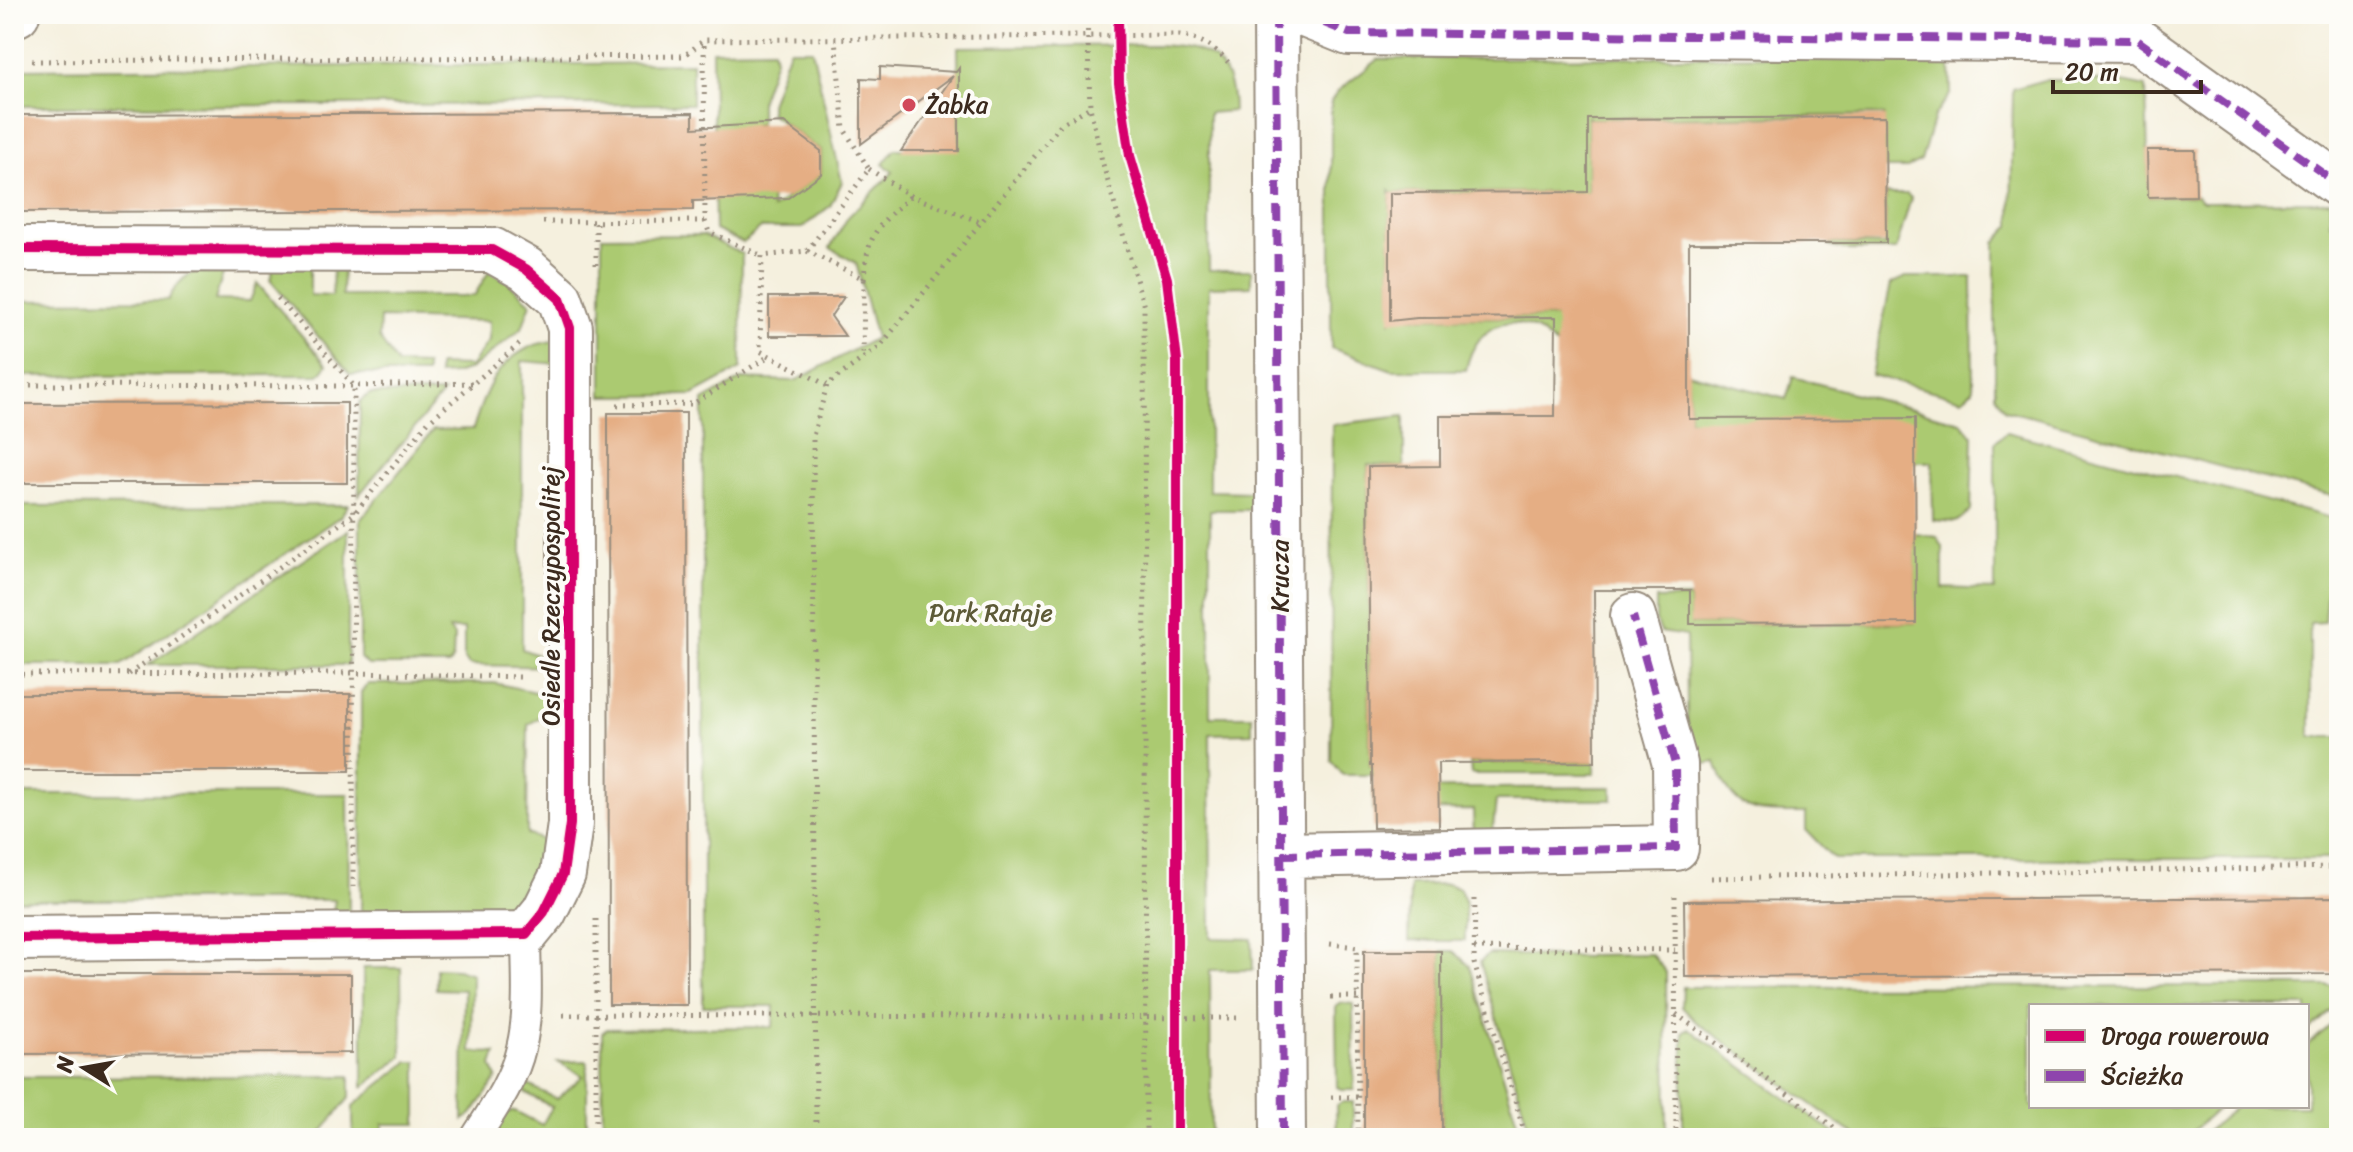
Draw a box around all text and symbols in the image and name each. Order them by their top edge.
scale bar [2053,44,2201,94]
text: 20 m [2065,51,2119,93]
place label: Żabka [925,84,989,126]
marker: Żabka [900,96,918,114]
street label: Osiedle Rzeczypospolitej [530,466,572,726]
street label: Krucza [1259,539,1301,612]
park label: Park Rataje [929,592,1053,634]
legend [2029,1004,2309,1108]
text: Droga rowerowa [2101,1015,2269,1057]
north arrow [44,1028,124,1108]
text: N [44,1052,86,1076]
text: Ścieżka [2101,1055,2183,1097]

